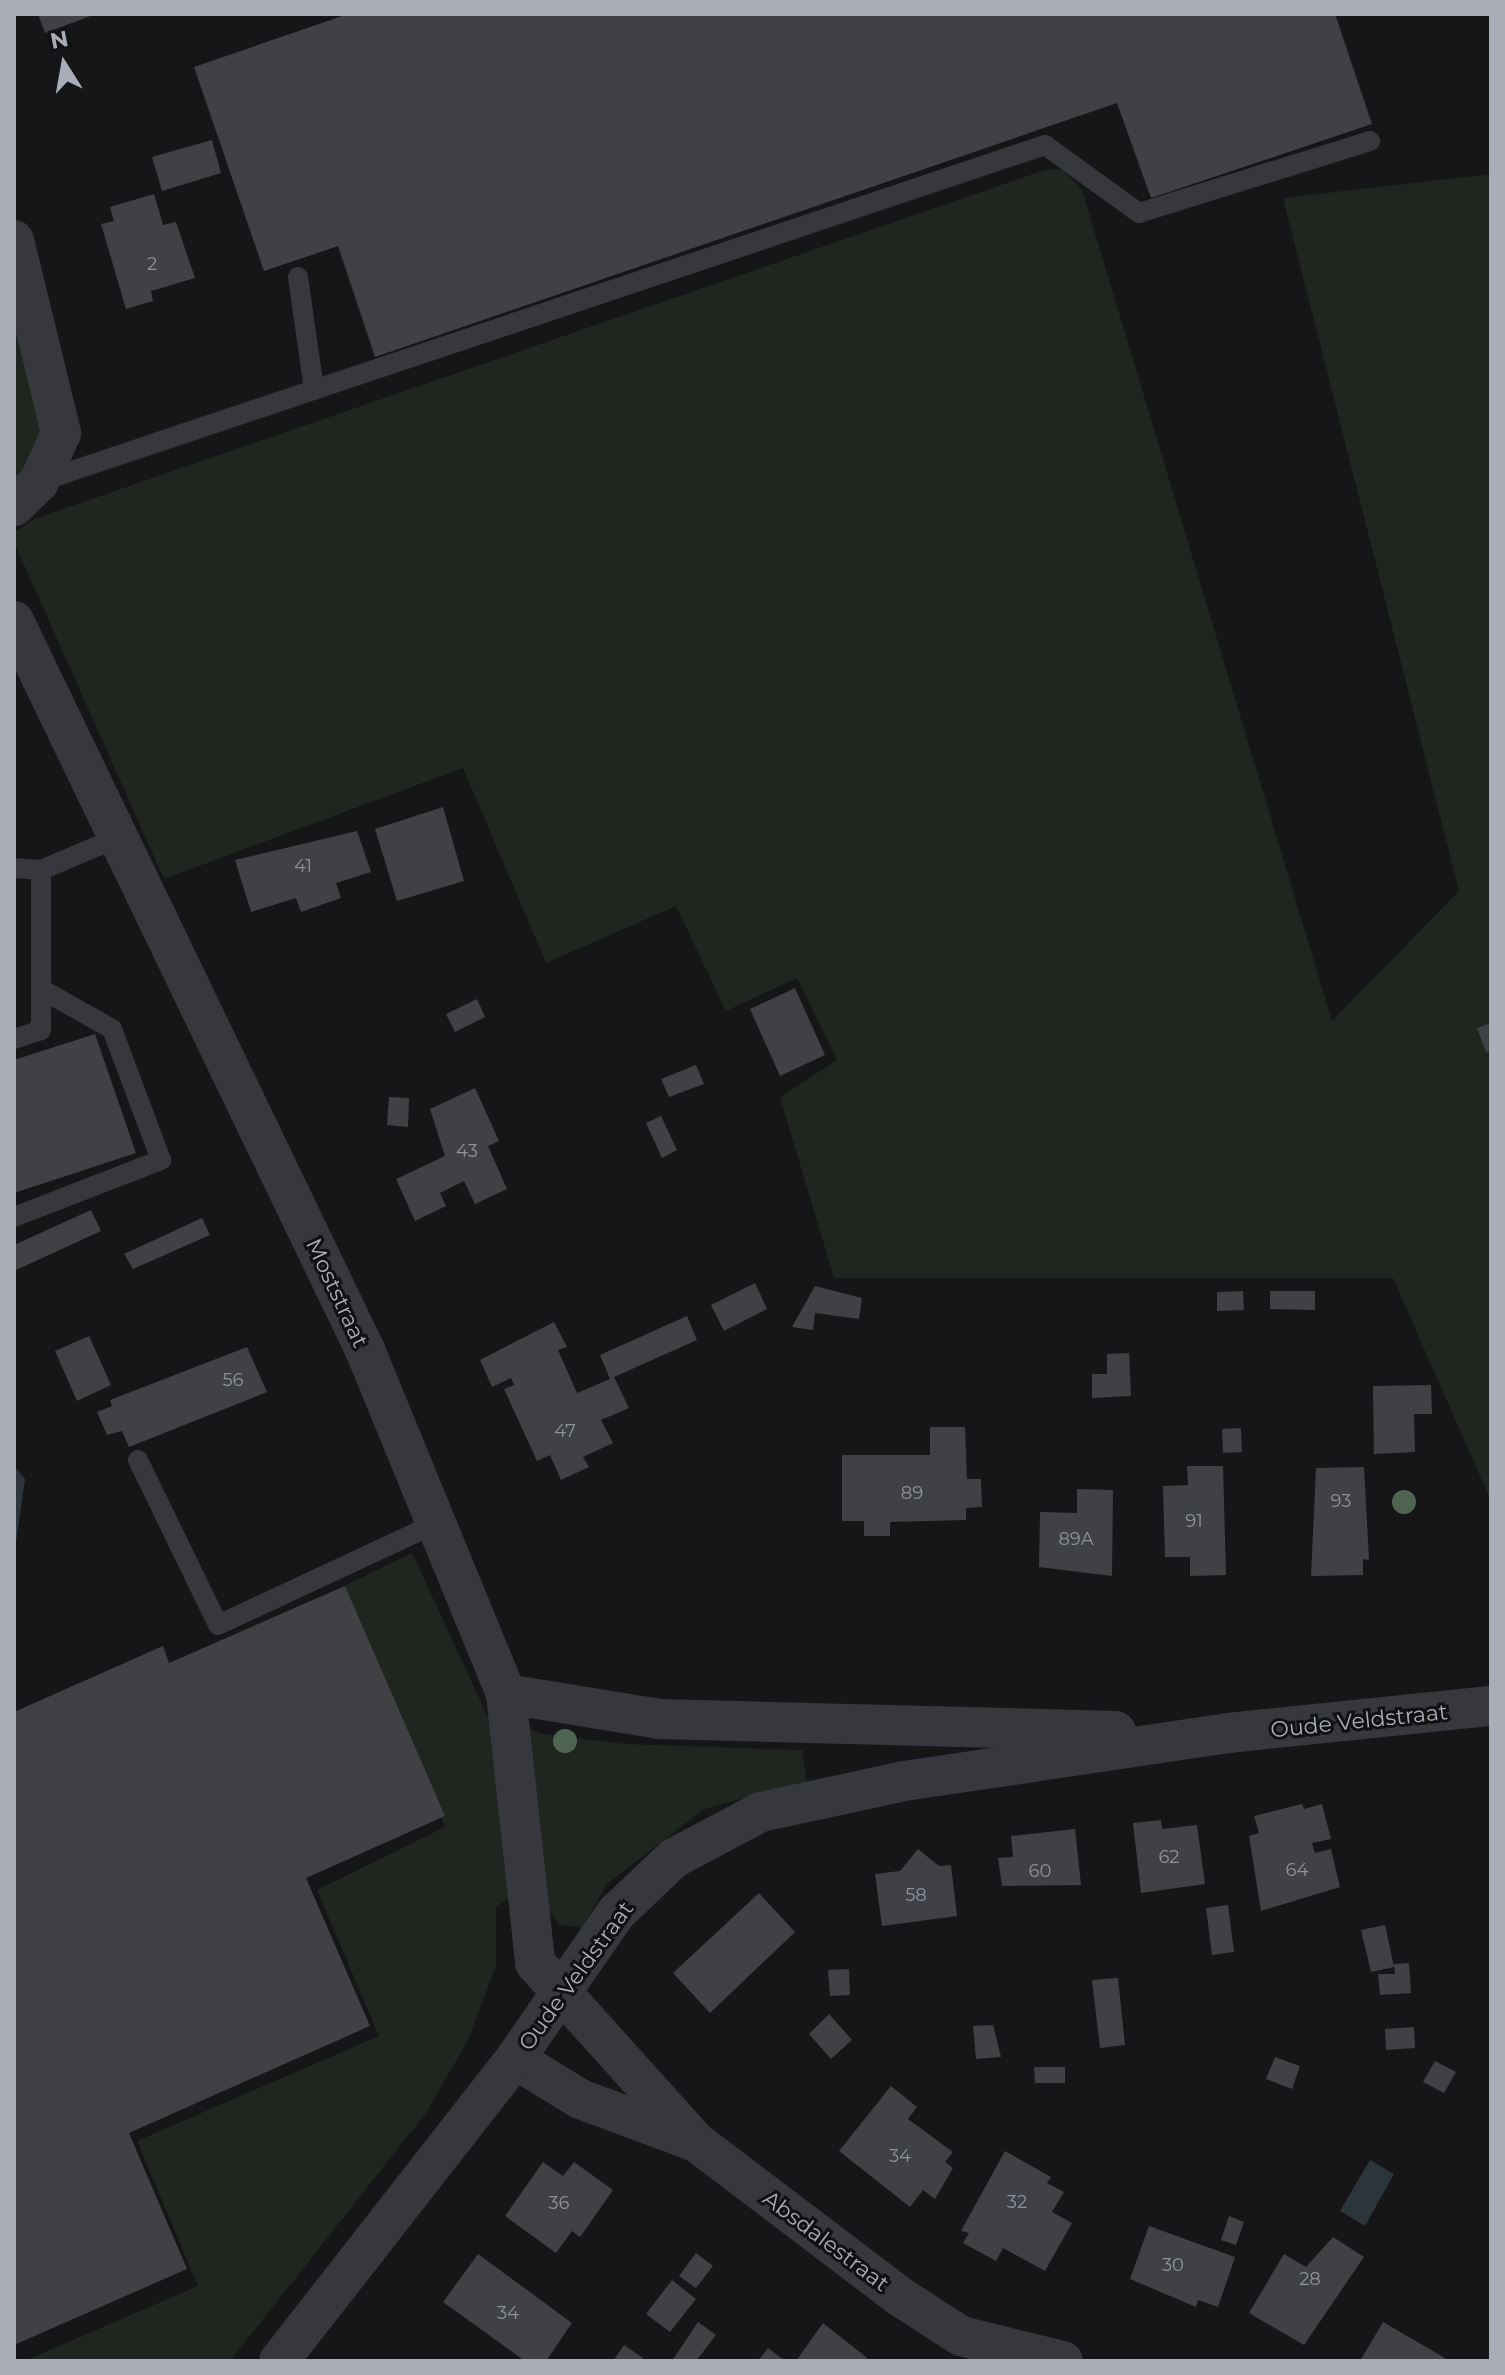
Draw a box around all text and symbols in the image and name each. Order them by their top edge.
north arrow [24,24,104,104]
text: N [48,25,71,55]
house number: 2 [147,253,157,275]
house number: 41 [294,855,312,877]
house number: 43 [456,1140,478,1162]
street label: Moststraat [300,1234,374,1352]
house number: 56 [222,1369,244,1391]
house number: 47 [554,1420,576,1442]
house number: 89 [901,1482,923,1504]
house number: 93 [1331,1490,1351,1512]
house number: 91 [1185,1510,1203,1532]
house number: 89A [1058,1528,1094,1550]
street label: Oude Veldstraat [1269,1699,1449,1743]
house number: 62 [1158,1846,1180,1868]
house number: 64 [1286,1859,1308,1881]
house number: 60 [1029,1860,1051,1882]
house number: 58 [905,1884,927,1906]
street label: Oude Veldstraat [513,1896,639,2056]
house number: 34 [889,2145,911,2167]
street label: Absdalestraat [758,2185,894,2297]
house number: 32 [1007,2191,1027,2213]
house number: 36 [548,2192,570,2214]
house number: 30 [1162,2254,1184,2276]
house number: 28 [1299,2268,1321,2290]
house number: 34 [497,2302,519,2324]

